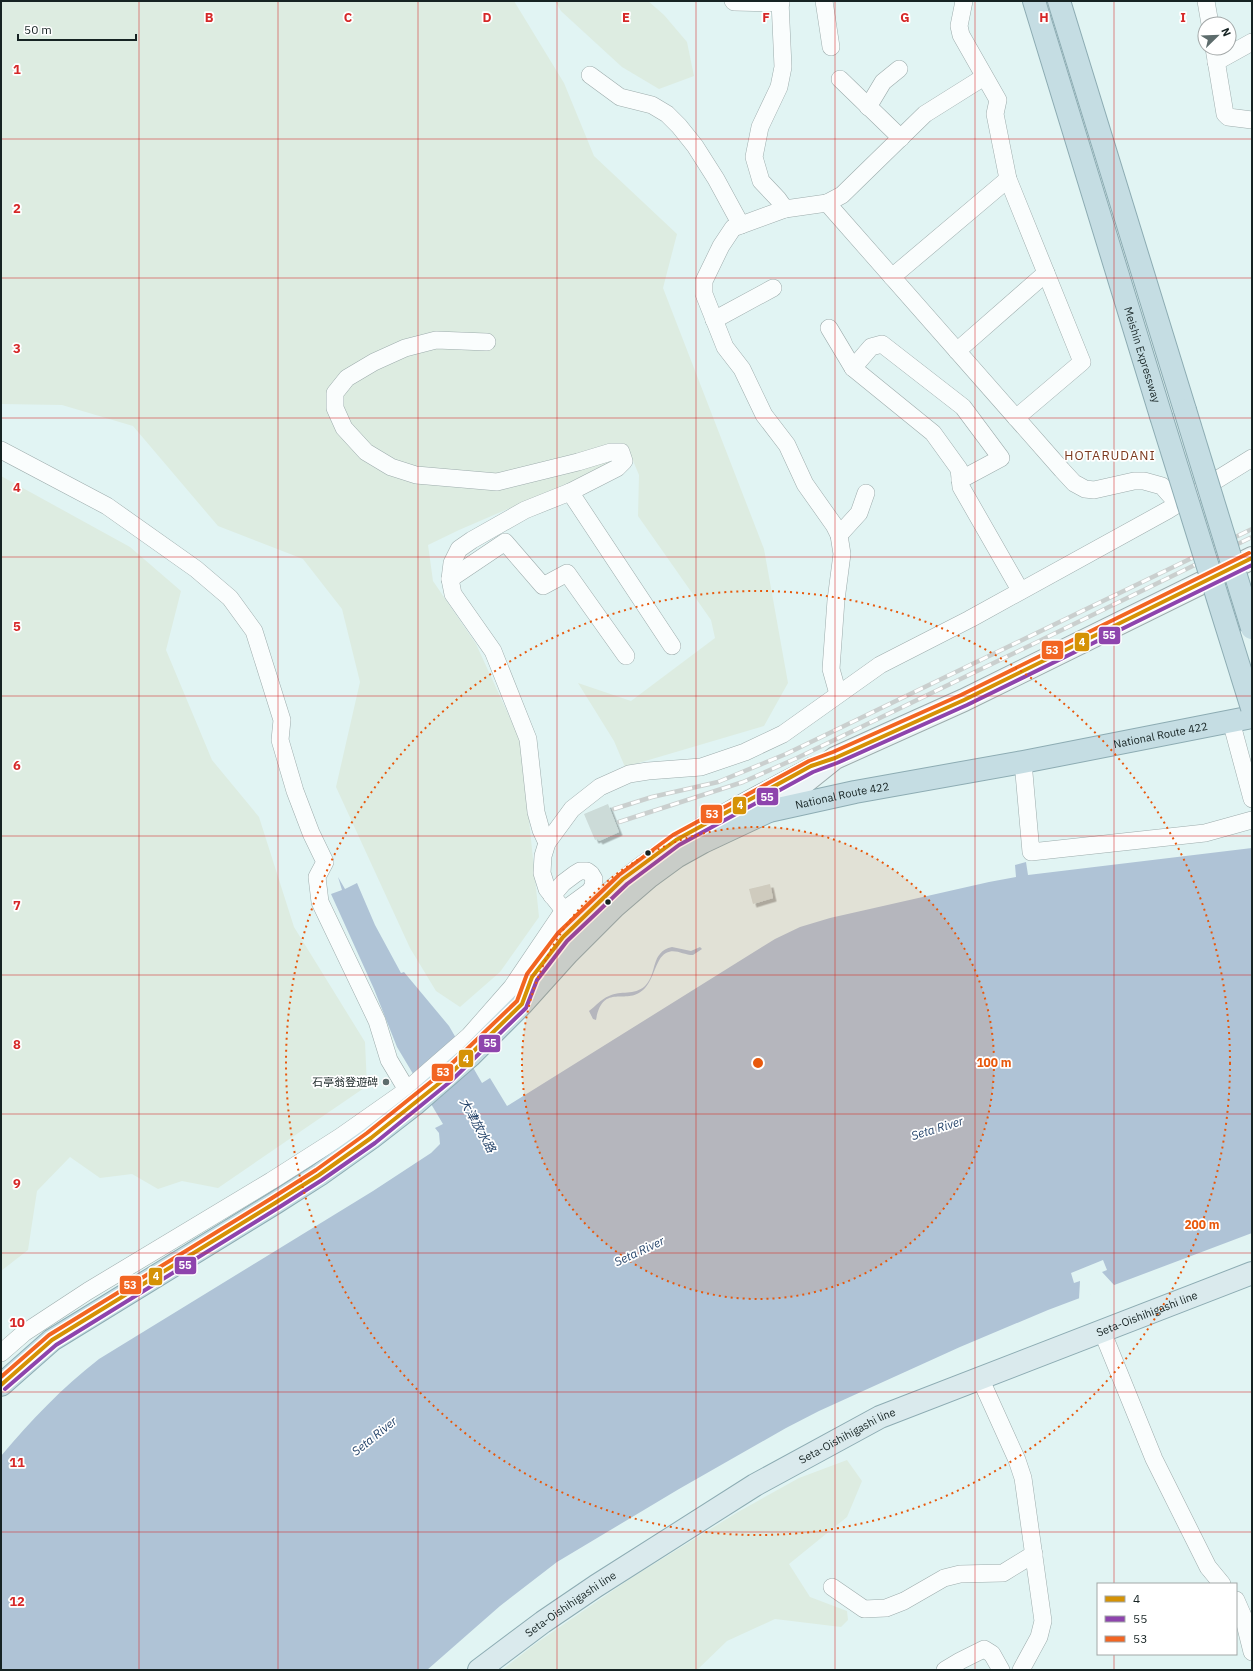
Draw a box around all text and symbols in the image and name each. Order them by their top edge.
text: B [205,9,214,26]
text: C [344,9,353,26]
text: D [482,9,492,26]
text: E [622,9,630,26]
text: F [762,9,770,26]
text: G [900,9,910,26]
text: H [1039,9,1049,26]
text: I [1180,9,1186,26]
scale bar [18,16,136,42]
north arrow [1197,16,1237,56]
text: 50 m [24,22,52,37]
text: N [1218,26,1234,39]
text: 1 [13,61,21,78]
text: 2 [13,200,21,217]
street label: Meishin Expressway [1121,305,1164,405]
text: 3 [13,340,21,357]
district label: HOTARUDANI [1064,447,1156,464]
text: 4 [13,479,21,496]
text: 5 [13,618,21,635]
line badge: 55 [1098,626,1121,645]
text: 55 [1102,628,1116,642]
line badge: 4 [1074,632,1090,652]
text: 4 [1079,635,1086,649]
line badge: 53 [1041,640,1064,660]
text: 53 [1045,643,1059,657]
street label: National Route 422 [1112,719,1209,751]
text: 6 [13,757,21,774]
street label: National Route 422 [794,779,890,812]
line badge: 55 [756,787,779,806]
text: 55 [760,790,774,804]
line badge: 4 [732,796,747,815]
text: 4 [737,798,744,812]
line badge: 53 [700,804,723,824]
text: 53 [705,807,719,821]
unlabelled marker [643,848,653,858]
text: 7 [13,897,21,914]
unlabelled marker [603,897,613,907]
line badge: 55 [478,1034,501,1053]
text: 8 [13,1036,21,1053]
text: 55 [483,1036,497,1050]
line badge: 4 [458,1049,474,1068]
text: 4 [463,1052,470,1066]
text: 100 m [976,1055,1012,1070]
centre of rings [751,1056,765,1070]
line badge: 53 [431,1063,454,1082]
text: 53 [436,1065,450,1079]
place label: 石亭翁登遊碑 [312,1075,378,1089]
marker: 石亭翁登遊碑 [381,1077,391,1087]
water label: 大津放水路 [457,1095,500,1156]
water label: Seta River [909,1113,965,1143]
text: 9 [13,1175,21,1192]
text: 200 m [1184,1217,1220,1232]
water label: Seta River [612,1233,667,1269]
line badge: 55 [174,1256,197,1275]
text: 55 [178,1258,192,1272]
line badge: 4 [148,1267,163,1286]
text: 4 [153,1269,160,1283]
line badge: 53 [119,1275,142,1295]
text: 53 [123,1278,137,1292]
street label: Seta-Oishihigashi line [1094,1288,1200,1340]
text: 10 [9,1314,25,1331]
street label: Seta-Oishihigashi line [796,1405,897,1467]
water label: Seta River [348,1413,400,1459]
text: 11 [9,1454,25,1471]
street label: Seta-Oishihigashi line [522,1568,619,1640]
legend [1097,1583,1237,1655]
text: 4 [1133,1591,1140,1606]
text: 12 [9,1593,25,1610]
text: 55 [1133,1611,1147,1626]
text: 53 [1133,1631,1147,1646]

